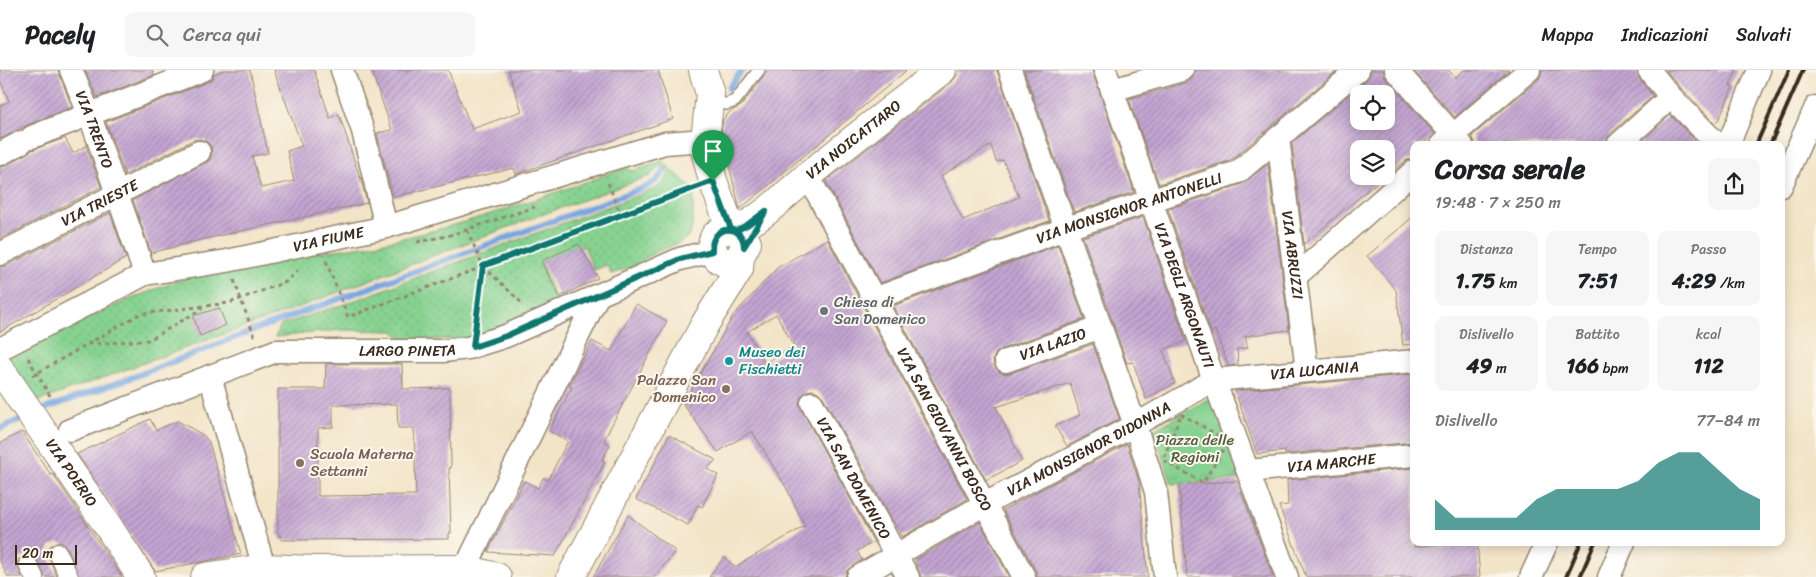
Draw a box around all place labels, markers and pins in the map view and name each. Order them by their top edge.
pin [692,130,734,181]
place label: Chiesa di San Domenico [834,289,926,332]
marker: Chiesa di San Domenico [818,305,830,317]
place label: Museo dei Fischietti [739,339,806,382]
marker: Museo dei Fischietti [723,355,735,367]
place label: Palazzo San Domenico [637,367,716,410]
marker: Palazzo San Domenico [720,383,732,395]
place label: Scuola Materna Settanni [310,441,414,484]
marker: Scuola Materna Settanni [294,457,306,469]

